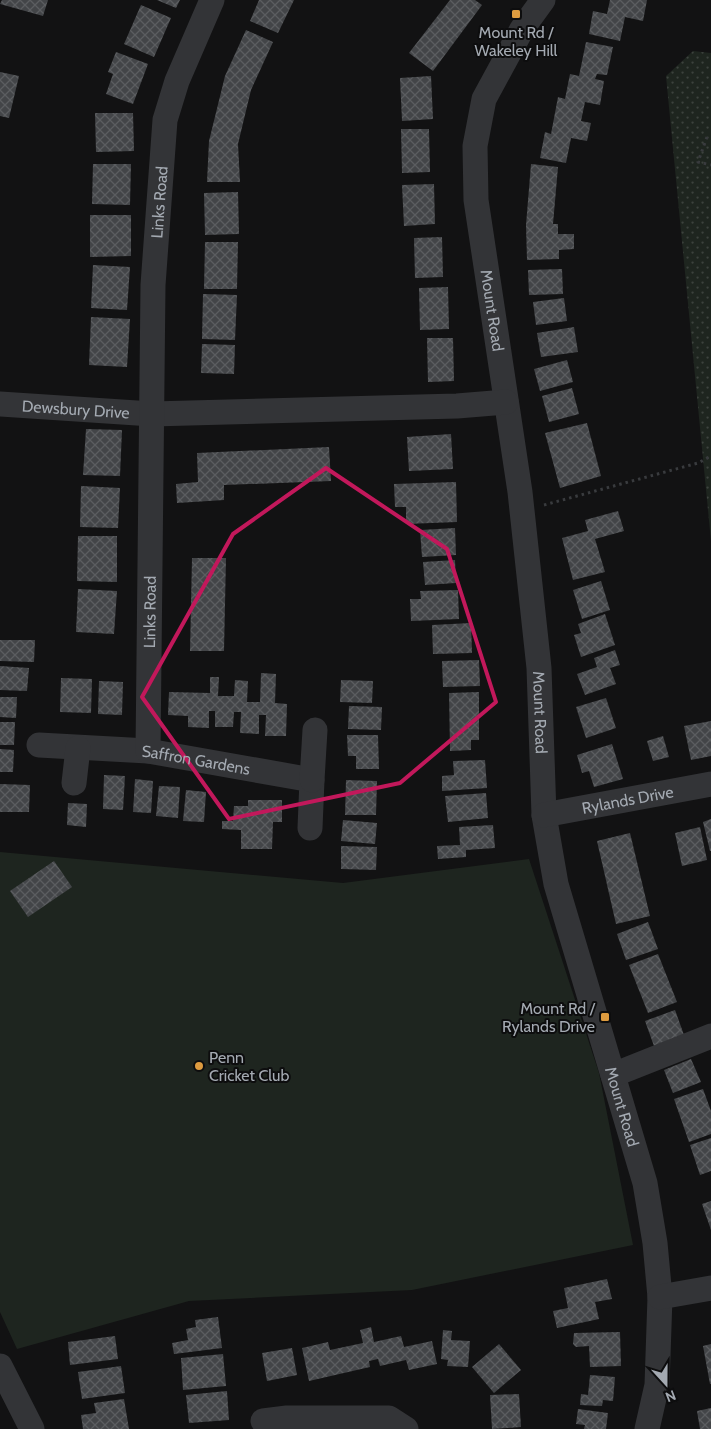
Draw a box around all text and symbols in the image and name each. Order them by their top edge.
marker: Mount Rd / Wakeley Hill [510,8,522,20]
place label: Mount Rd / Wakeley Hill [475,23,558,60]
street label: Links Road [147,165,172,239]
street label: Mount Road [477,268,508,353]
street label: Dewsbury Drive [21,396,130,423]
street label: Links Road [140,576,160,648]
street label: Mount Road [529,671,551,754]
street label: Saffron Gardens [141,742,252,779]
street label: Rylands Drive [580,782,675,818]
place label: Mount Rd / Rylands Drive [502,999,596,1036]
marker: Mount Rd / Rylands Drive [599,1011,611,1023]
place label: Penn Cricket Club [209,1048,289,1085]
marker: Penn Cricket Club [193,1060,205,1072]
street label: Mount Road [601,1064,643,1149]
north arrow [641,1359,691,1409]
text: N [663,1386,679,1406]

